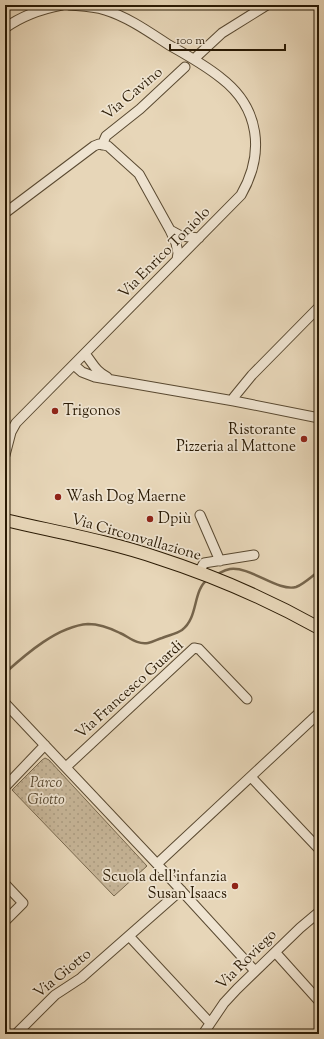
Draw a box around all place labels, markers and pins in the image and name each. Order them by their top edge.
place label: Trigonos [63,401,120,422]
marker: Trigonos [50,406,60,416]
place label: Ristorante Pizzeria al Mattone [176,420,296,458]
marker: Ristorante Pizzeria al Mattone [299,434,309,444]
place label: Wash Dog Maerne [66,487,186,508]
marker: Wash Dog Maerne [53,492,63,502]
place label: Dpiù [158,509,191,530]
marker: Dpiù [145,514,155,524]
place label: Scuola dell'infanzia Susan Isaacs [102,867,227,905]
marker: Scuola dell'infanzia Susan Isaacs [230,881,240,891]

